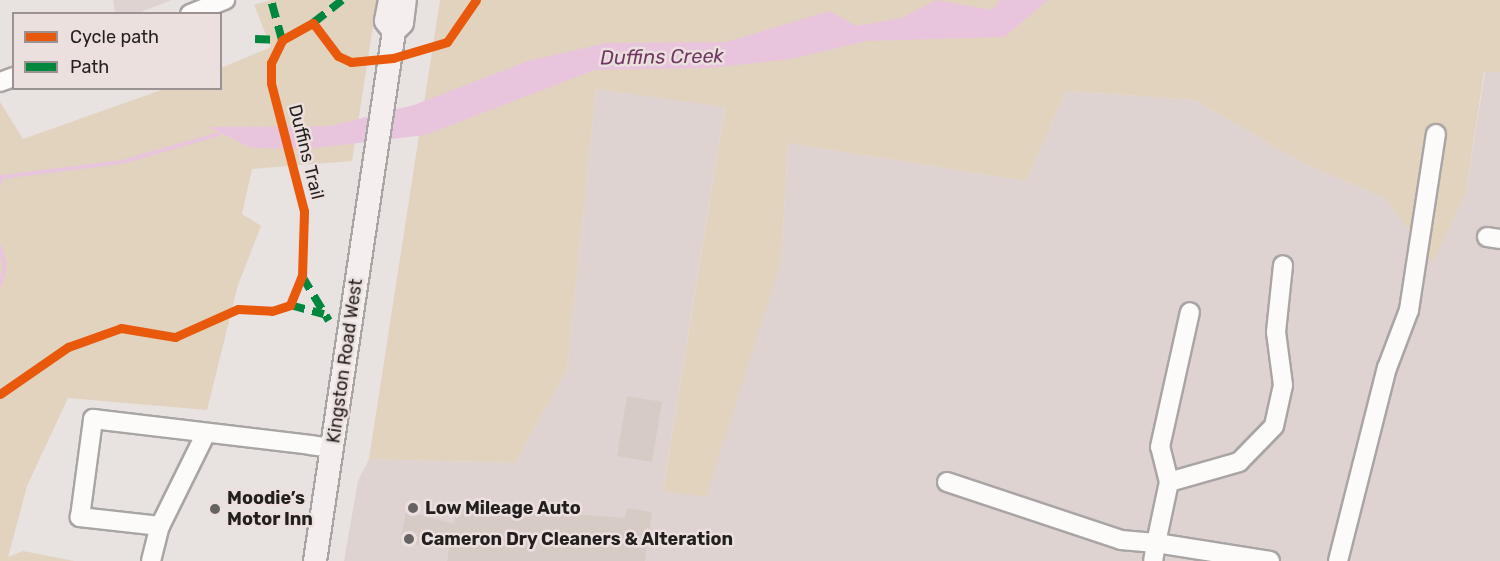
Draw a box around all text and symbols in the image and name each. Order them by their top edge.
legend [12,12,222,90]
text: Cycle path [70,26,159,48]
water label: Duffins Creek [600,44,724,70]
text: Path [70,56,109,78]
street label: Duffins Trail [284,102,328,202]
street label: Kingston Road West [323,277,367,445]
place label: Moodie’s Motor Inn [227,488,313,530]
place label: Low Mileage Auto [425,497,581,519]
marker: Low Mileage Auto [406,501,420,515]
marker: Moodie’s Motor Inn [208,502,222,516]
place label: Cameron Dry Cleaners & Alteration [421,528,734,550]
marker: Cameron Dry Cleaners & Alteration [402,532,416,546]

